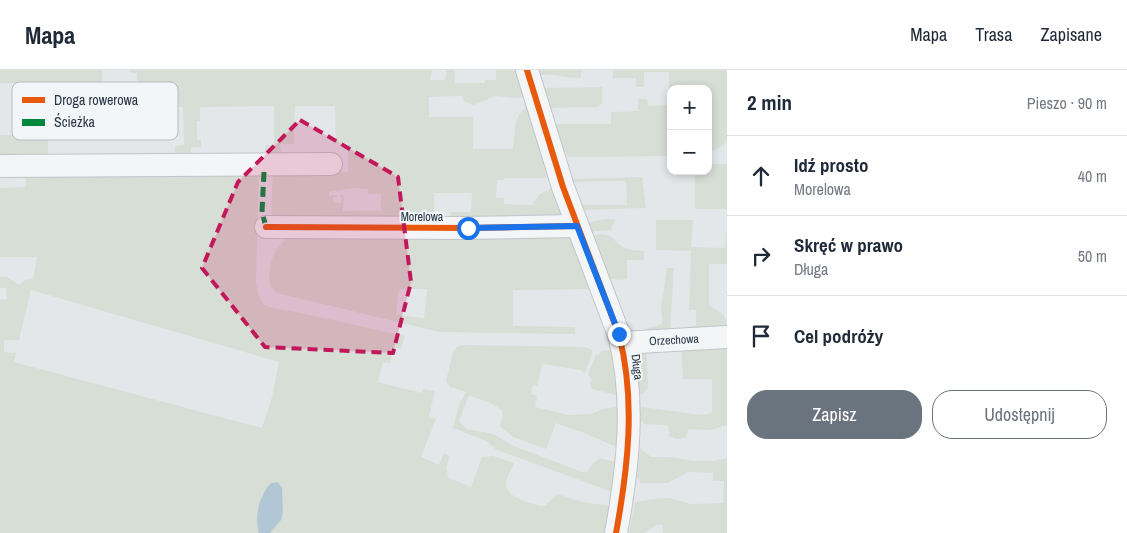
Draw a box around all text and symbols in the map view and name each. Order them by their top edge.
text: Mapa [25,19,75,51]
text: Mapa [910,22,947,47]
text: Trasa [975,22,1012,47]
text: Zapisane [1040,22,1102,47]
legend [12,82,178,140]
map controls [667,85,712,175]
button: + [667,85,712,130]
text: 2 min [747,88,792,117]
text: Droga rowerowa [54,91,139,109]
text: Pieszo · 90 m [1027,92,1107,114]
text: Ścieżka [54,113,95,131]
button: − [667,130,712,175]
text: Idź prosto [794,152,868,178]
icon: ahead [747,162,775,190]
text: 40 m [1078,165,1107,187]
text: Morelowa [794,178,851,200]
street label: Morelowa [401,209,444,225]
route start [457,217,480,240]
text: Skręć w prawo [794,232,903,258]
icon: right [747,242,775,270]
text: 50 m [1078,245,1107,267]
text: Długa [794,258,828,280]
icon: arrive [747,322,775,350]
route end [608,323,631,346]
text: Cel podróży [794,323,883,349]
street label: Orzechowa [649,331,700,349]
street label: Długa [627,353,647,381]
button: Zapisz [747,390,922,439]
button: Udostępnij [932,390,1107,439]

